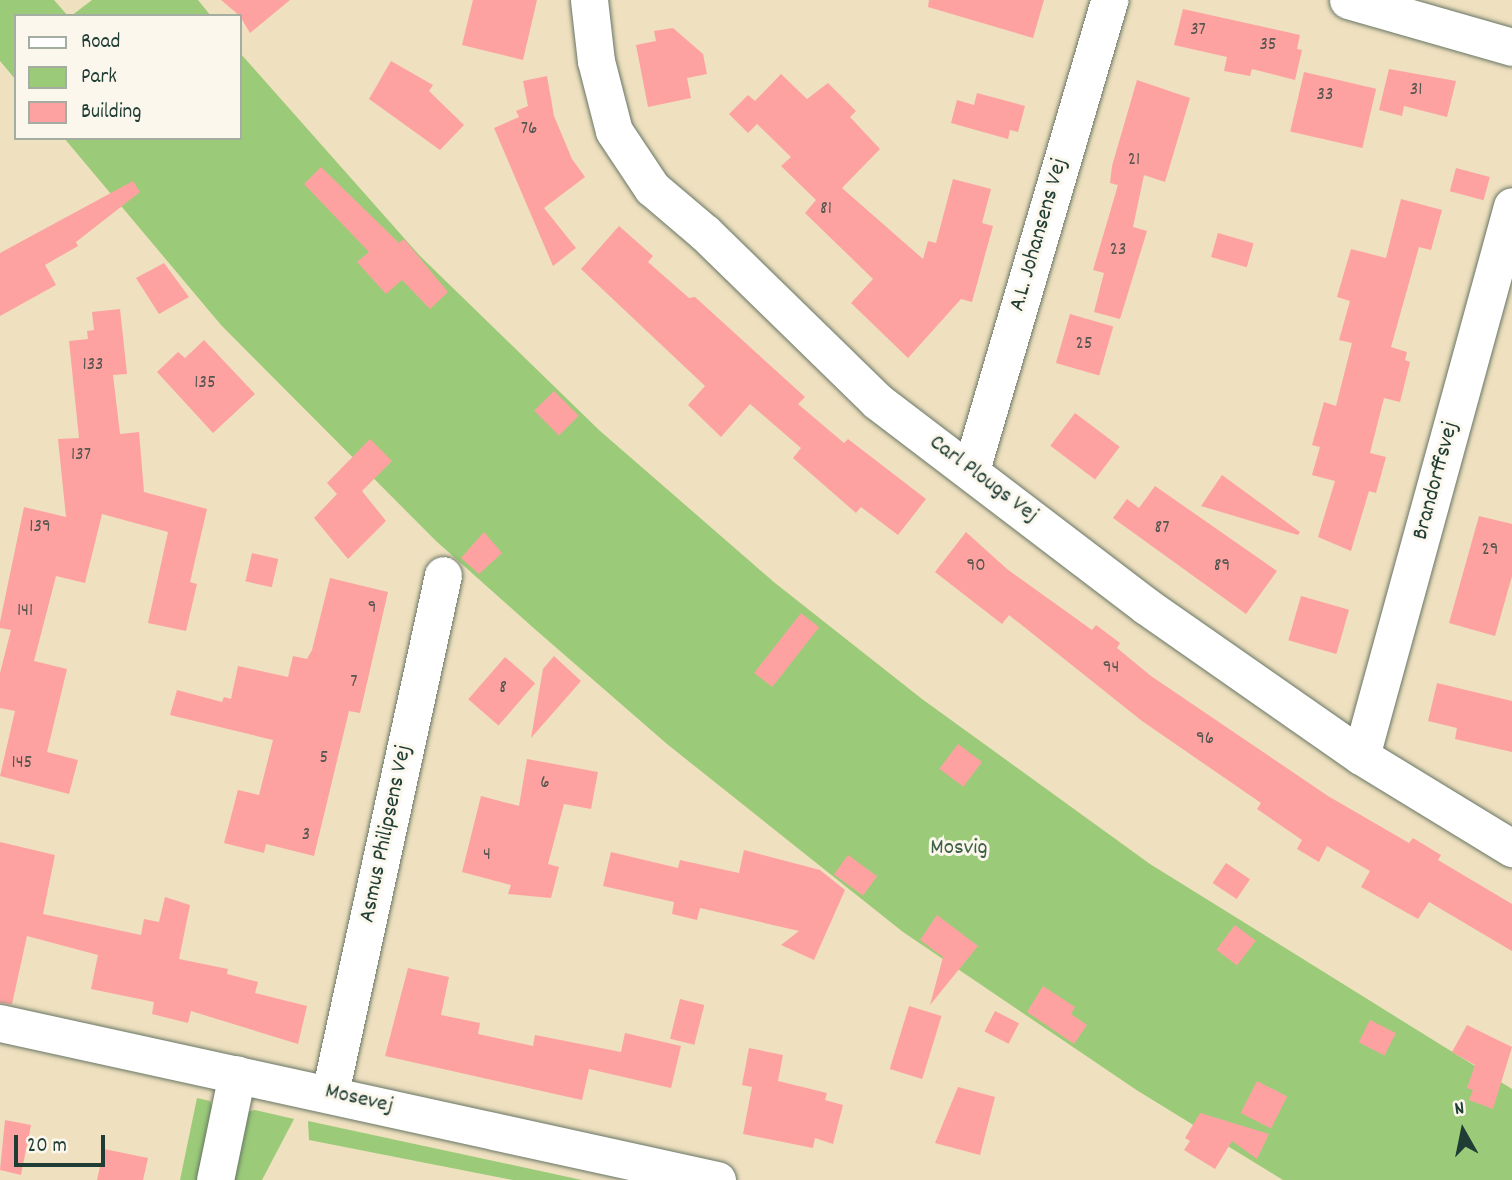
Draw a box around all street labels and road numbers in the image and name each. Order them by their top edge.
street label: A.L. Johansens Vej [1005,155,1075,315]
street label: Brandorffsvej [1408,419,1466,543]
street label: Carl Plougs Vej [923,430,1043,530]
street label: Asmus Philipsens Vej [355,743,419,925]
street label: Mosevej [322,1079,396,1121]

